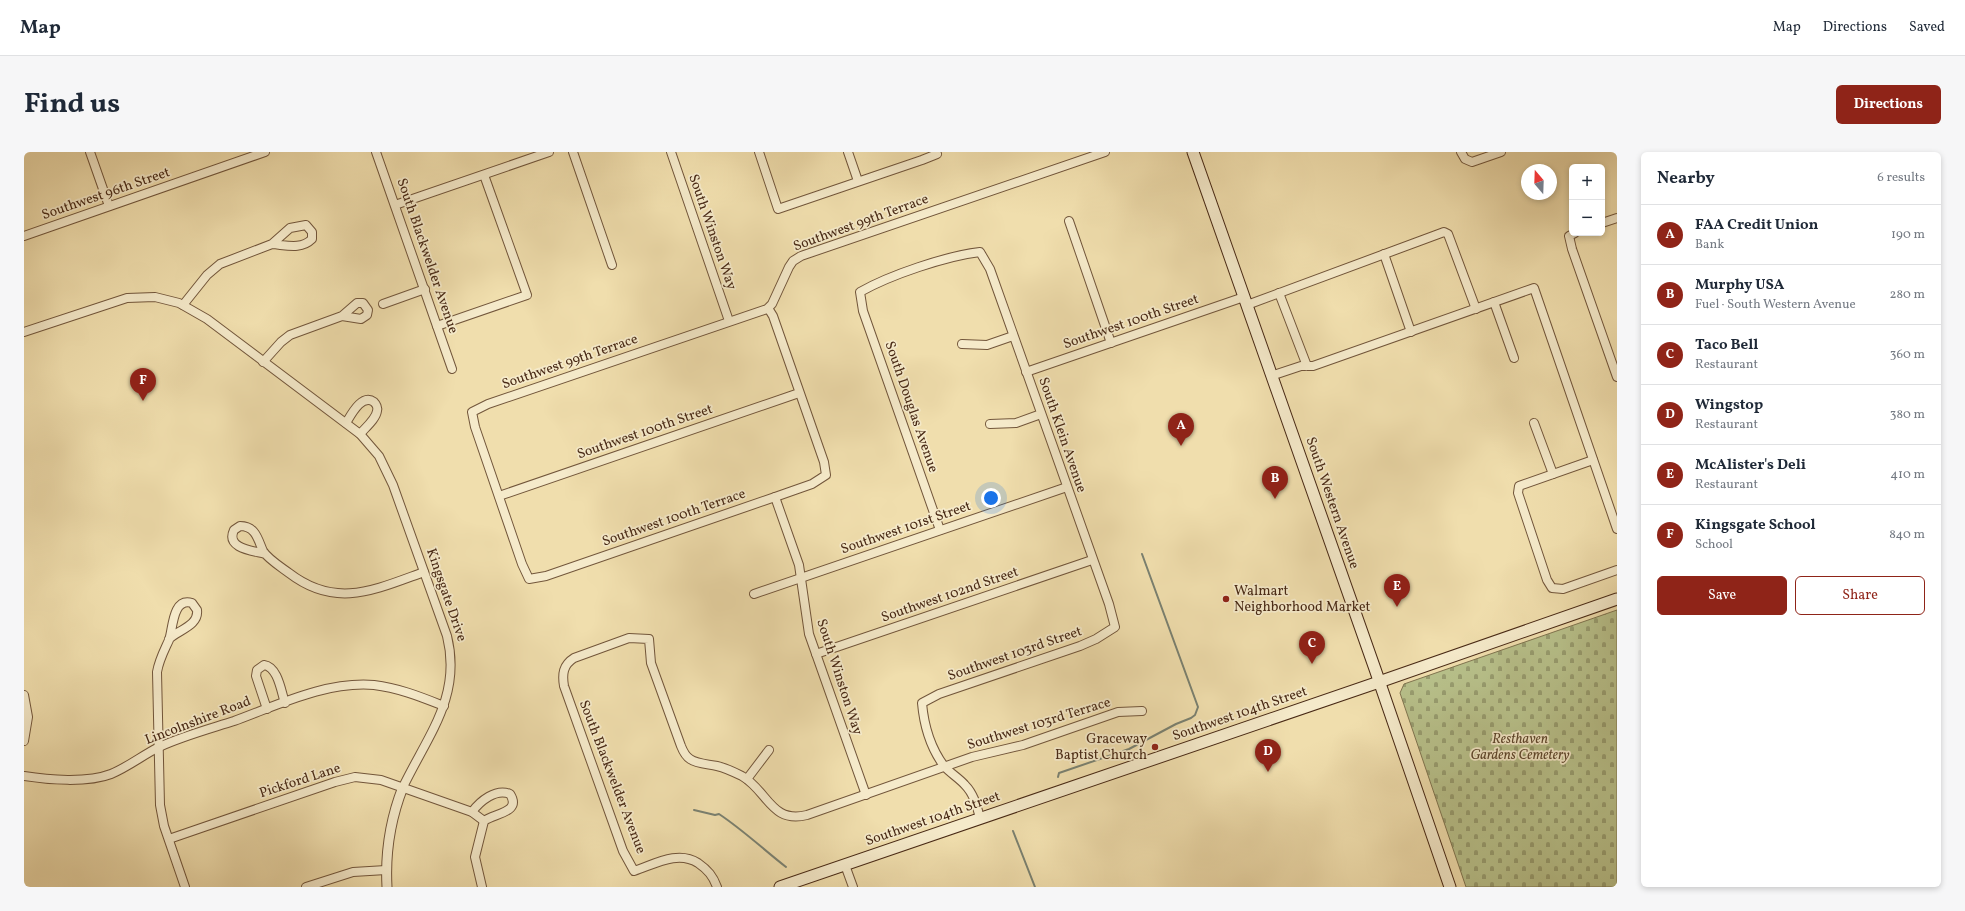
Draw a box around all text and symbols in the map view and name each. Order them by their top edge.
text: Map [20,15,61,41]
text: Map [1773,18,1801,37]
text: Directions [1823,18,1887,37]
text: Saved [1909,18,1945,37]
text: Find us [24,85,120,124]
button: Directions [1836,85,1941,124]
street label: Southwest 96th Street [39,163,173,225]
north arrow [1521,164,1557,200]
map controls [1569,164,1605,236]
button: + [1569,164,1605,200]
text: Nearby [1657,167,1715,190]
text: 6 results [1877,169,1925,187]
street label: South Winston Way [683,172,741,293]
street label: South Blackwelder Avenue [391,176,463,337]
street label: Southwest 99th Terrace [791,190,932,256]
button: − [1569,200,1605,236]
text: FAA Credit Union [1695,215,1818,236]
text: A [1665,226,1675,244]
text: 190 m [1891,226,1925,244]
text: Bank [1695,236,1724,254]
text: Murphy USA [1695,275,1785,296]
text: B [1666,286,1674,304]
text: 280 m [1889,286,1925,304]
street label: Southwest 100th Street [1061,290,1201,354]
text: Fuel · South Western Avenue [1695,296,1856,314]
street label: Southwest 99th Terrace [500,330,641,394]
text: Taco Bell [1695,335,1758,356]
street label: South Douglas Avenue [880,339,942,475]
text: C [1666,346,1674,364]
text: 360 m [1890,346,1925,364]
text: Restaurant [1695,356,1758,374]
pin: F [130,368,156,401]
street label: South Klein Avenue [1033,375,1091,495]
text: Wingstop [1695,395,1763,416]
street label: Southwest 100th Street [575,400,715,464]
text: D [1665,406,1675,424]
text: 380 m [1890,406,1925,424]
pin: A [1168,413,1194,446]
text: Restaurant [1695,416,1758,434]
street label: South Western Avenue [1300,434,1364,572]
text: McAlister's Deli [1695,455,1806,476]
pin: B [1262,466,1288,499]
text: E [1666,466,1674,484]
text: 410 m [1890,466,1925,484]
text: Restaurant [1695,476,1758,494]
street label: Southwest 100th Terrace [600,484,749,551]
your location [981,488,1001,508]
street label: Southwest 101st Street [838,497,974,559]
text: Kingsgate School [1695,515,1816,536]
text: F [1666,526,1674,544]
text: 840 m [1889,526,1925,544]
text: School [1695,536,1733,554]
street label: Kingsgate Drive [421,546,471,645]
street label: Southwest 102nd Street [879,563,1021,627]
pin: E [1384,574,1410,607]
button: Save [1657,576,1787,615]
button: Share [1795,576,1925,615]
place label: Walmart Neighborhood Market [1234,582,1371,617]
marker: Walmart Neighborhood Market [1221,594,1231,604]
street label: South Winston Way [811,617,867,738]
street label: Southwest 103rd Street [945,622,1085,686]
pin: C [1299,631,1325,664]
street label: Southwest 104th Street [1170,682,1310,746]
street label: Lincolnshire Road [142,692,254,750]
street label: Southwest 103rd Terrace [965,693,1113,755]
street label: South Blackwelder Avenue [574,697,650,857]
place label: Graceway Baptist Church [1055,730,1147,765]
park label: Resthaven Gardens Cemetery [1470,730,1570,765]
pin: D [1255,739,1281,772]
marker: Graceway Baptist Church [1150,742,1160,752]
street label: Pickford Lane [257,759,343,803]
street label: Southwest 104th Street [863,787,1003,851]

